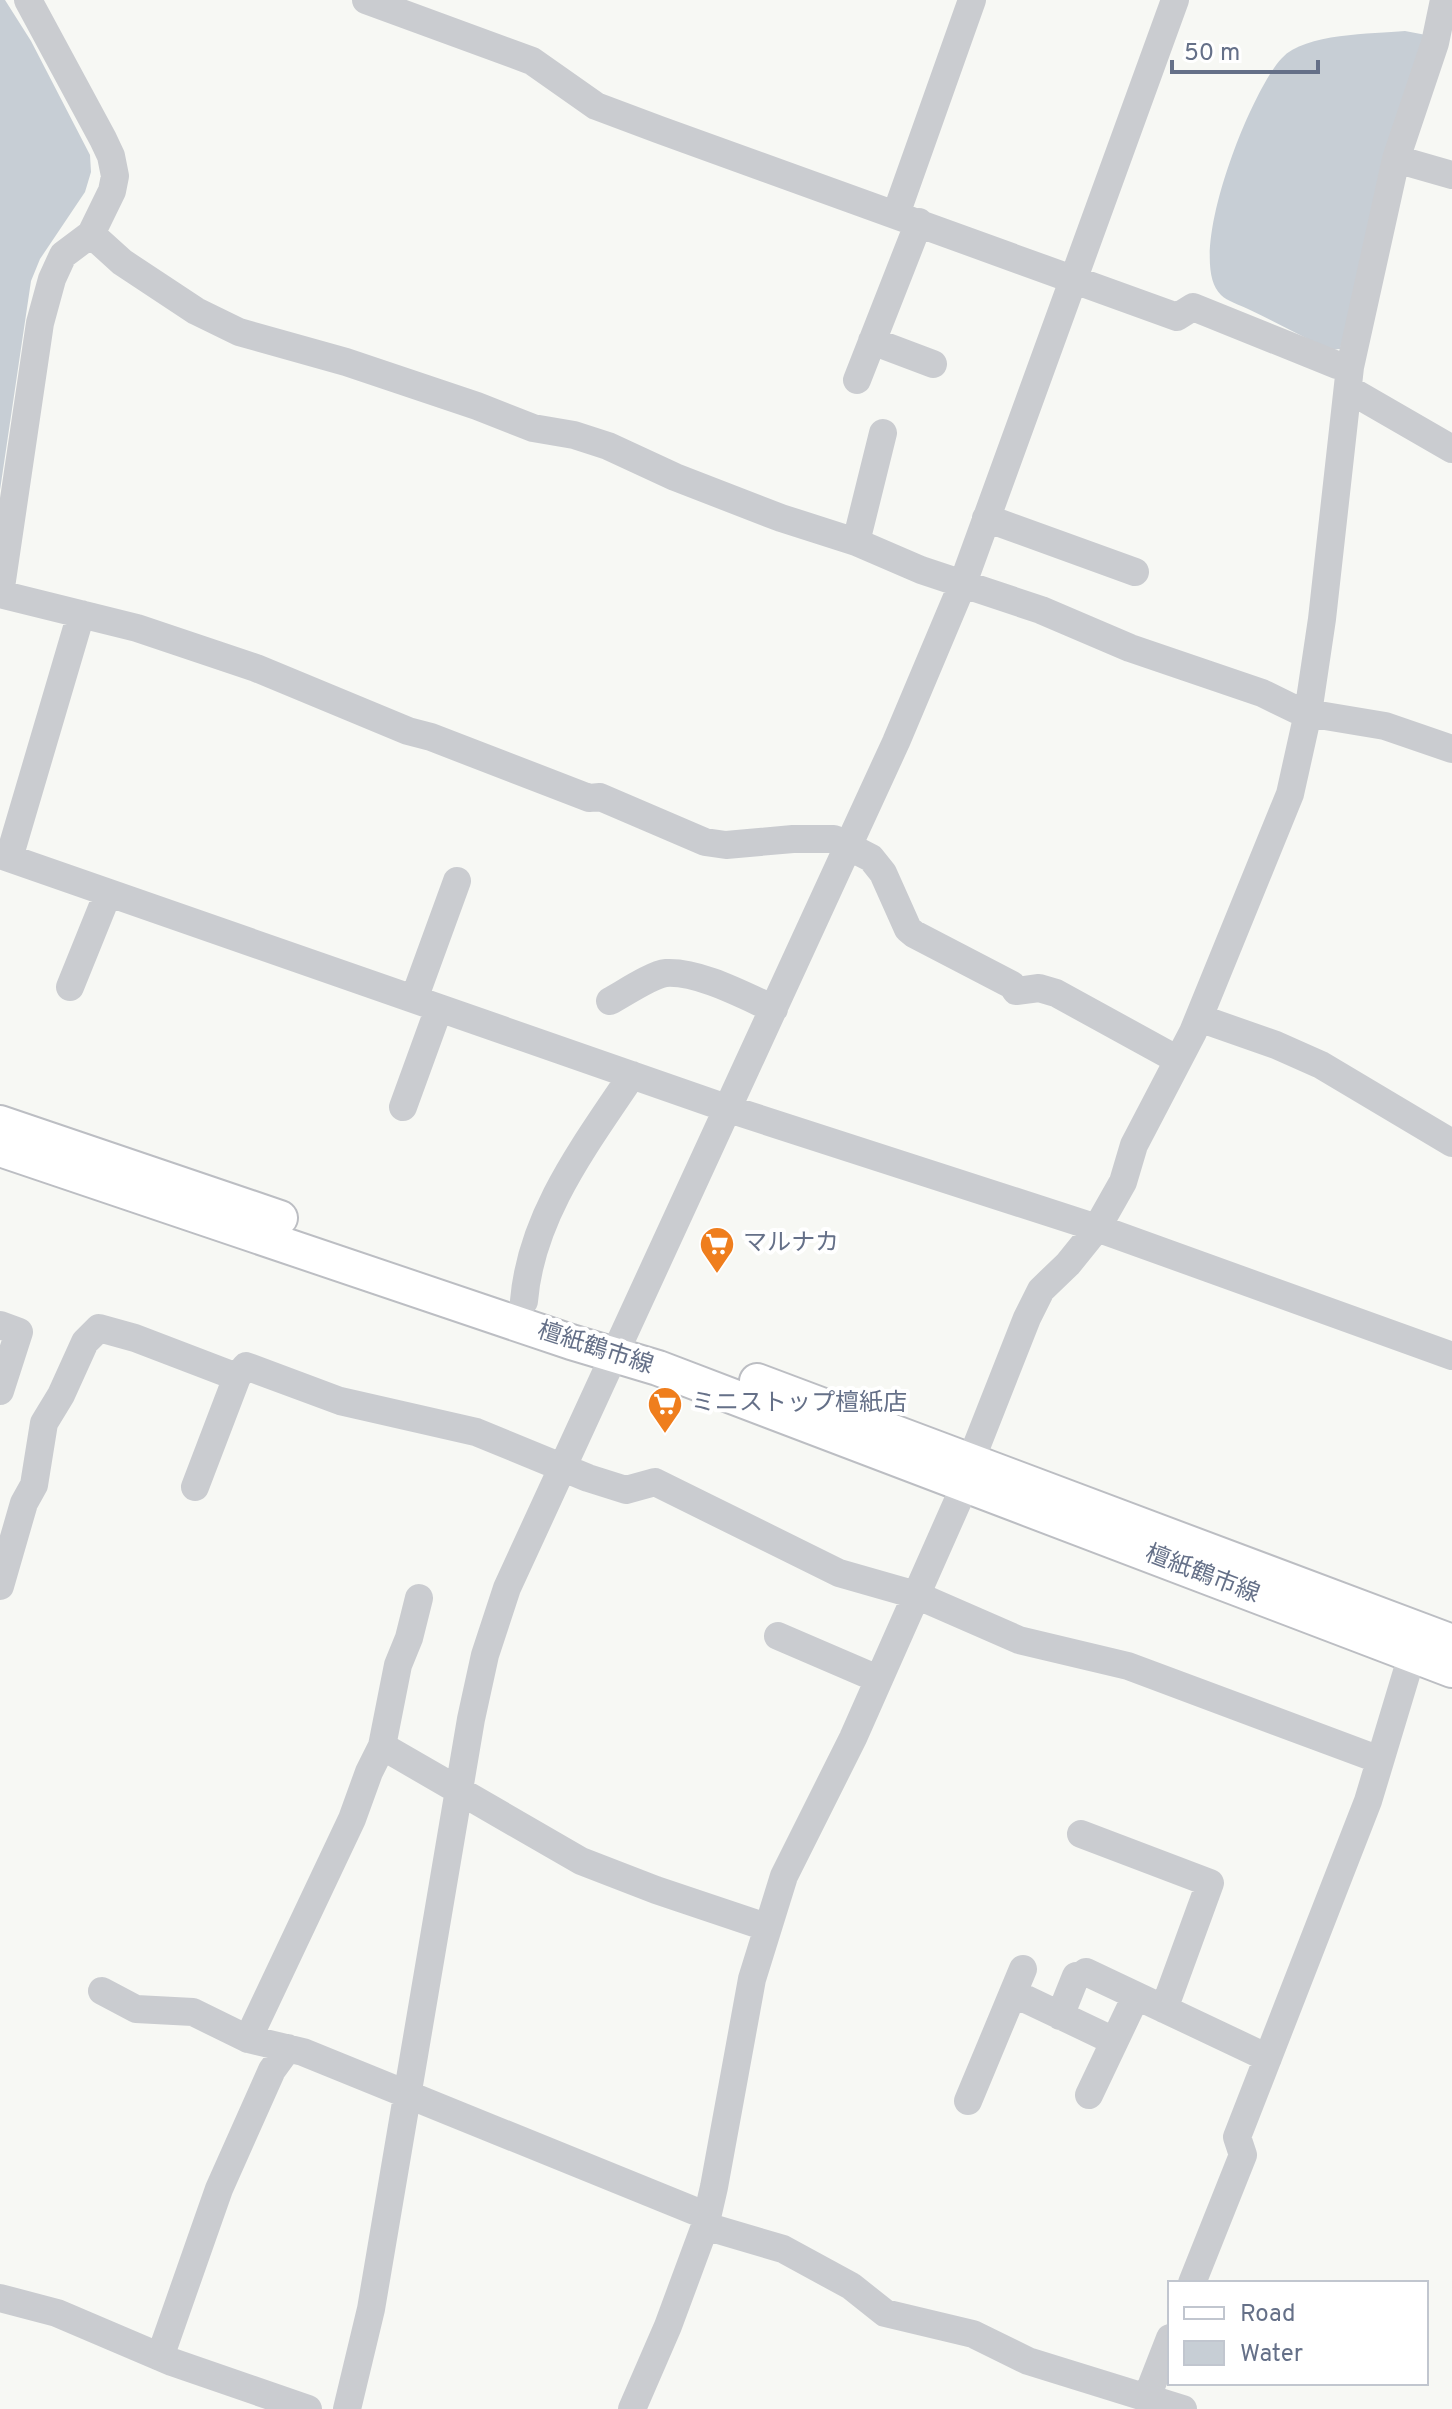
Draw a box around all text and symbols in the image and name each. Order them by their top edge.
scale bar [1172,24,1318,74]
text: 50 m [1184,39,1240,69]
supermarket icon: マルナカ [698,1225,736,1275]
place label: マルナカ [743,1229,839,1259]
street label: 檀紙鶴市線 [533,1316,657,1382]
supermarket icon: ミニストップ檀紙店 [646,1385,684,1435]
place label: ミニストップ檀紙店 [691,1389,907,1419]
street label: 檀紙鶴市線 [1141,1539,1263,1611]
legend [1168,2281,1428,2385]
text: Road [1240,2300,1296,2330]
text: Water [1240,2340,1303,2370]

